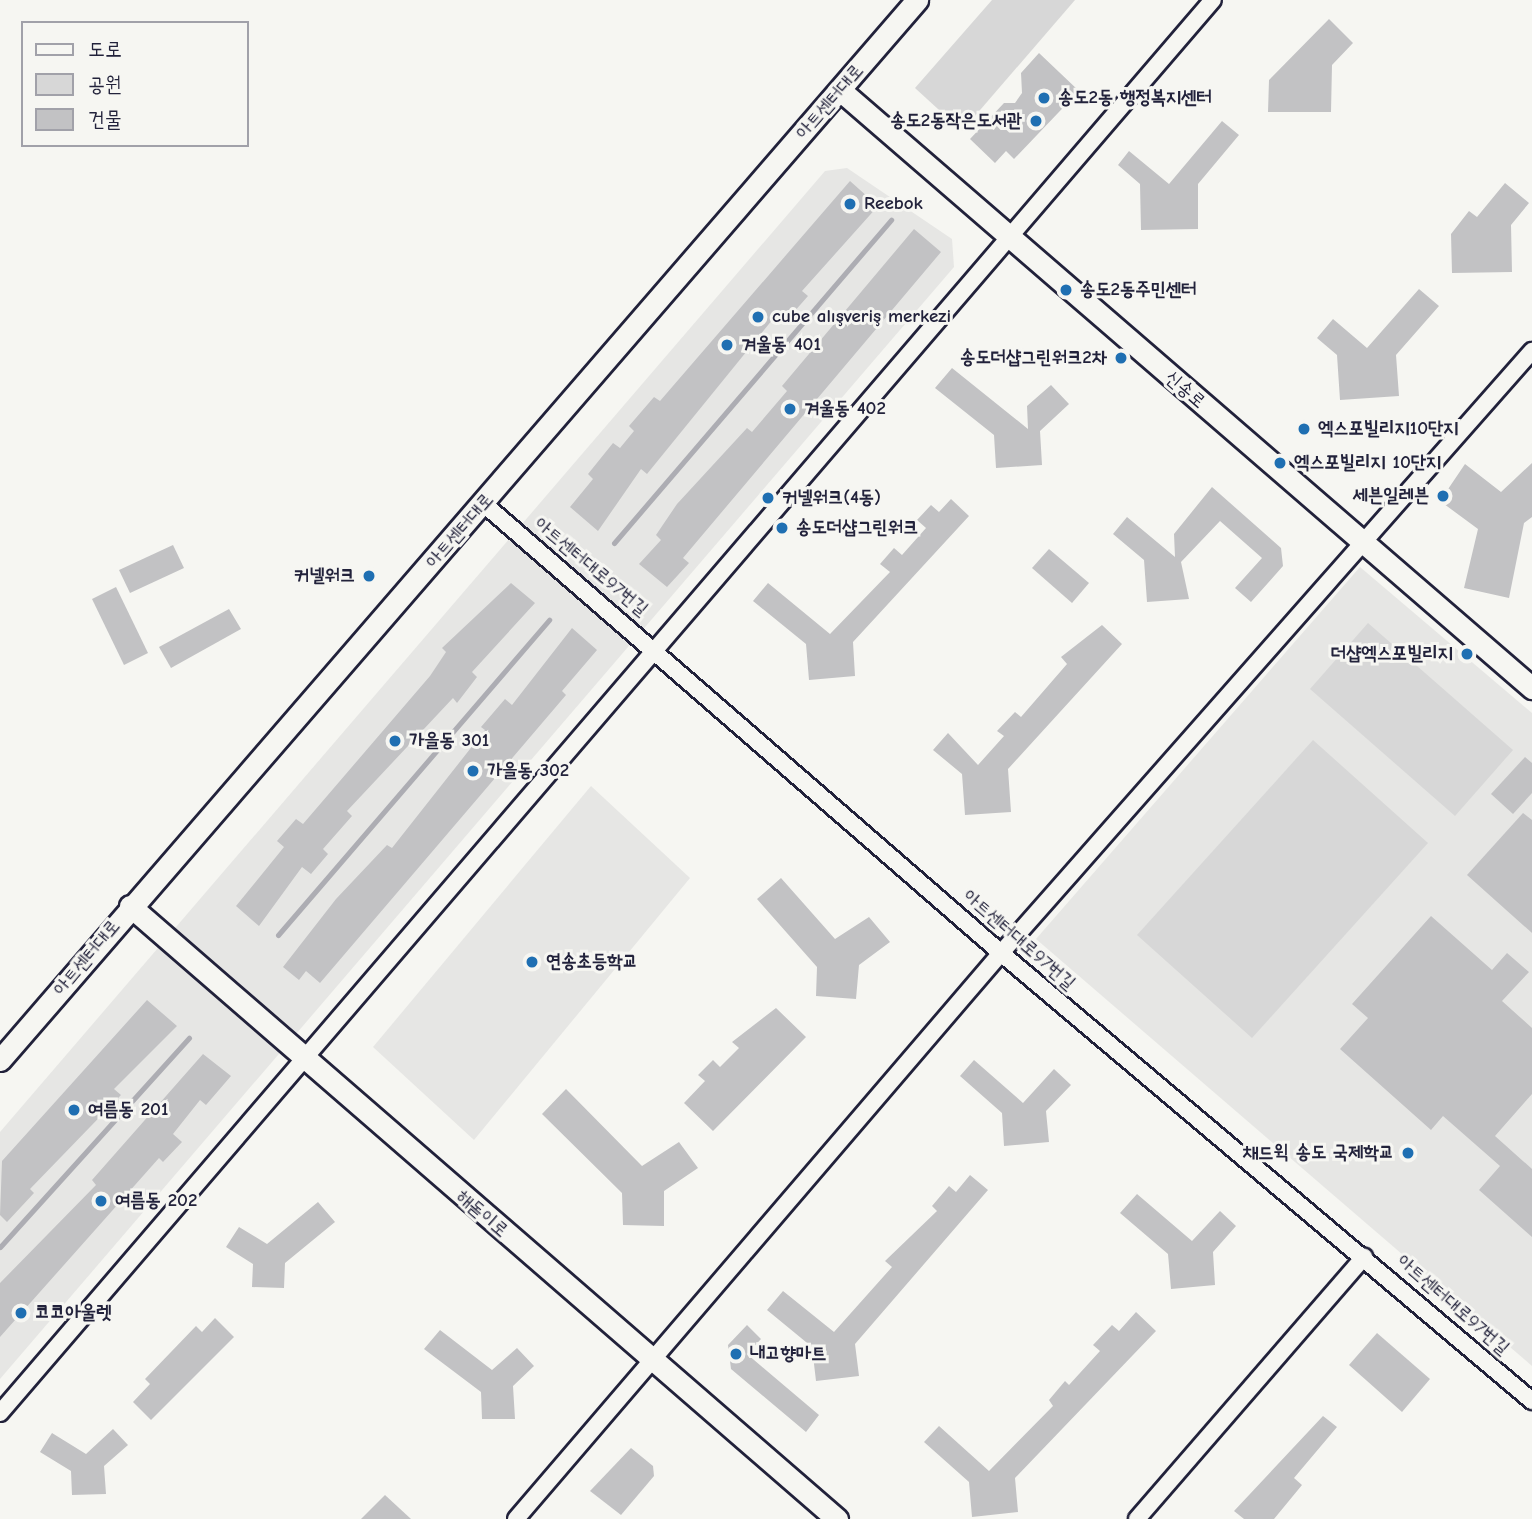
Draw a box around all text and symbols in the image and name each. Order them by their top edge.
legend [21,21,248,147]
text: 도로 [88,37,122,61]
street label: 아트센터대로 [791,60,869,144]
text: 공원 [88,72,122,96]
place label: 송도2동 행정복지센터 [1058,87,1212,109]
marker: 송도2동 행정복지센터 [1036,90,1052,106]
text: 건물 [88,107,122,131]
place label: 송도2동작은도서관 [890,110,1022,132]
marker: 송도2동작은도서관 [1028,113,1044,129]
place label: Reebok [864,193,923,215]
marker: Reebok [842,196,858,212]
place label: 송도2동주민센터 [1080,279,1196,301]
marker: 송도2동주민센터 [1058,282,1074,298]
place label: cube alışveriş merkezi [772,306,951,328]
marker: cube alışveriş merkezi [750,309,766,325]
place label: 겨울동 401 [741,334,821,356]
marker: 겨울동 401 [719,337,735,353]
place label: 송도더샵그린워크2차 [960,347,1107,369]
marker: 송도더샵그린워크2차 [1113,350,1129,366]
street label: 신송로 [1160,366,1210,414]
place label: 겨울동 402 [804,398,886,420]
marker: 겨울동 402 [782,401,798,417]
place label: 엑스포빌리지10단지 [1318,418,1459,440]
marker: 엑스포빌리지10단지 [1296,421,1312,437]
place label: 엑스포빌리지 10단지 [1294,452,1441,474]
marker: 엑스포빌리지 10단지 [1272,455,1288,471]
place label: 세븐일레븐 [1353,485,1429,507]
place label: 커넬워크(4동) [782,487,881,509]
marker: 세븐일레븐 [1435,488,1451,504]
street label: 아트센터대로 [421,489,499,573]
marker: 커넬워크(4동) [760,490,776,506]
street label: 아트센터대로97번길 [530,513,652,621]
place label: 송도더샵그린워크 [796,517,918,539]
marker: 송도더샵그린워크 [774,520,790,536]
place label: 커넬워크 [294,565,355,587]
marker: 커넬워크 [361,568,377,584]
place label: 더샵엑스포빌리지 [1331,643,1453,665]
marker: 더샵엑스포빌리지 [1459,646,1475,662]
place label: 가을동 301 [409,730,489,752]
marker: 가을동 301 [387,733,403,749]
place label: 가을동 302 [487,760,569,782]
marker: 가을동 302 [465,763,481,779]
street label: 아트센터대로97번길 [958,885,1080,995]
street label: 아트센터대로 [49,916,125,1000]
place label: 연송초등학교 [546,951,638,973]
marker: 연송초등학교 [524,954,540,970]
place label: 여름동 201 [88,1099,168,1121]
marker: 여름동 201 [66,1102,82,1118]
place label: 채드윅 송도 국제학교 [1243,1142,1394,1164]
marker: 채드윅 송도 국제학교 [1400,1145,1416,1161]
street label: 해돋이로 [451,1185,513,1243]
place label: 여름동 202 [115,1190,197,1212]
marker: 여름동 202 [93,1193,109,1209]
street label: 아트센터대로97번길 [1392,1250,1514,1360]
place label: 코코아울렛 [35,1302,111,1324]
marker: 코코아울렛 [13,1305,29,1321]
place label: 내고향마트 [750,1343,826,1365]
marker: 내고향마트 [728,1346,744,1362]

